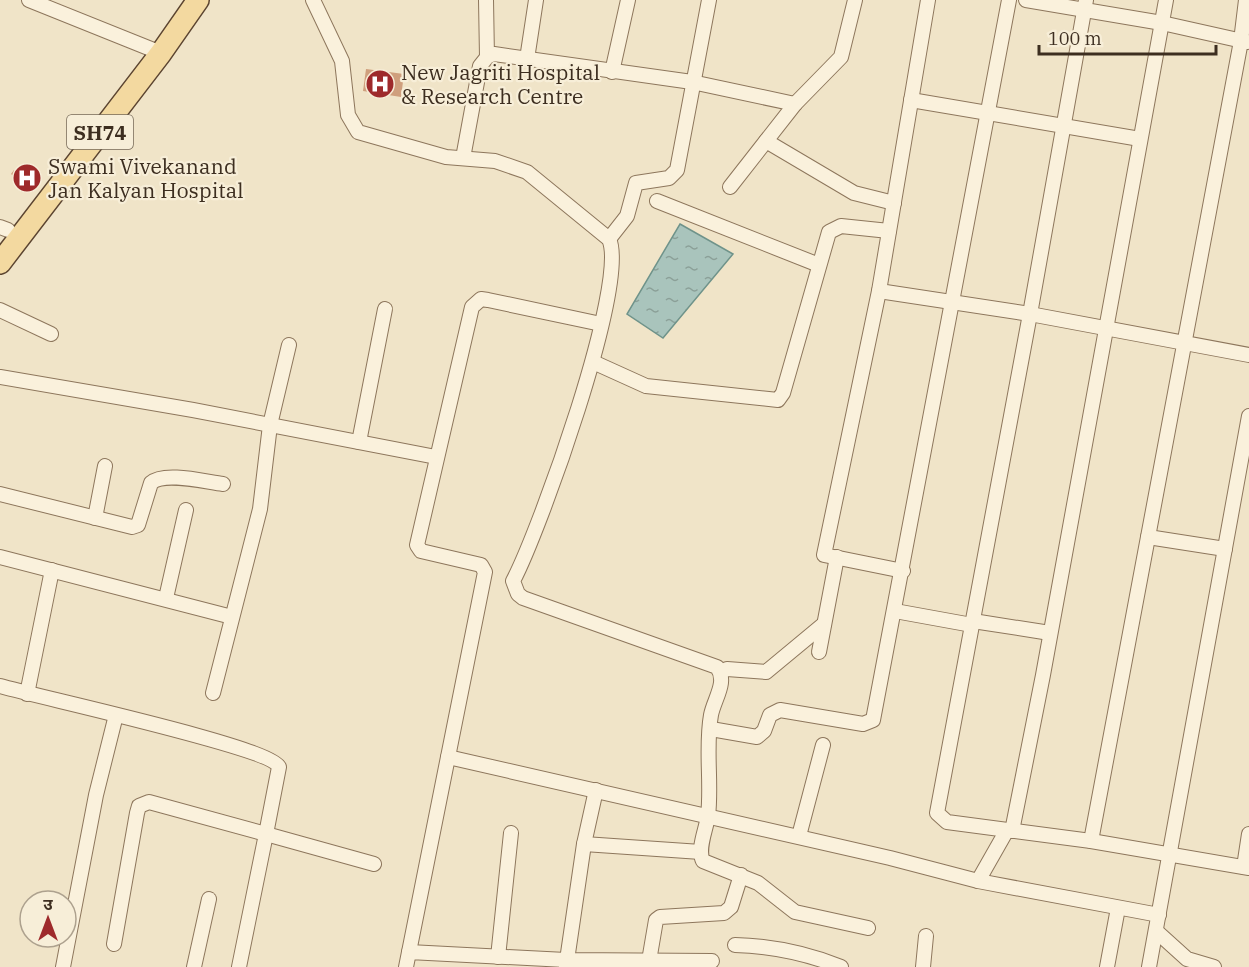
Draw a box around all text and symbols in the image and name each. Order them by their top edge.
scale bar [1039,18,1216,56]
text: 100 m [1048,27,1102,50]
place label: New Jagriti Hospital & Research Centre [401,58,600,110]
hospital icon: New Jagriti Hospital & Research Centre [364,68,396,100]
road number: SH74 [67,115,133,149]
place label: Swami Vivekanand Jan Kalyan Hospital [48,152,244,204]
hospital icon: Swami Vivekanand Jan Kalyan Hospital [11,162,43,194]
north arrow [18,889,78,949]
text: उ [43,894,53,914]

